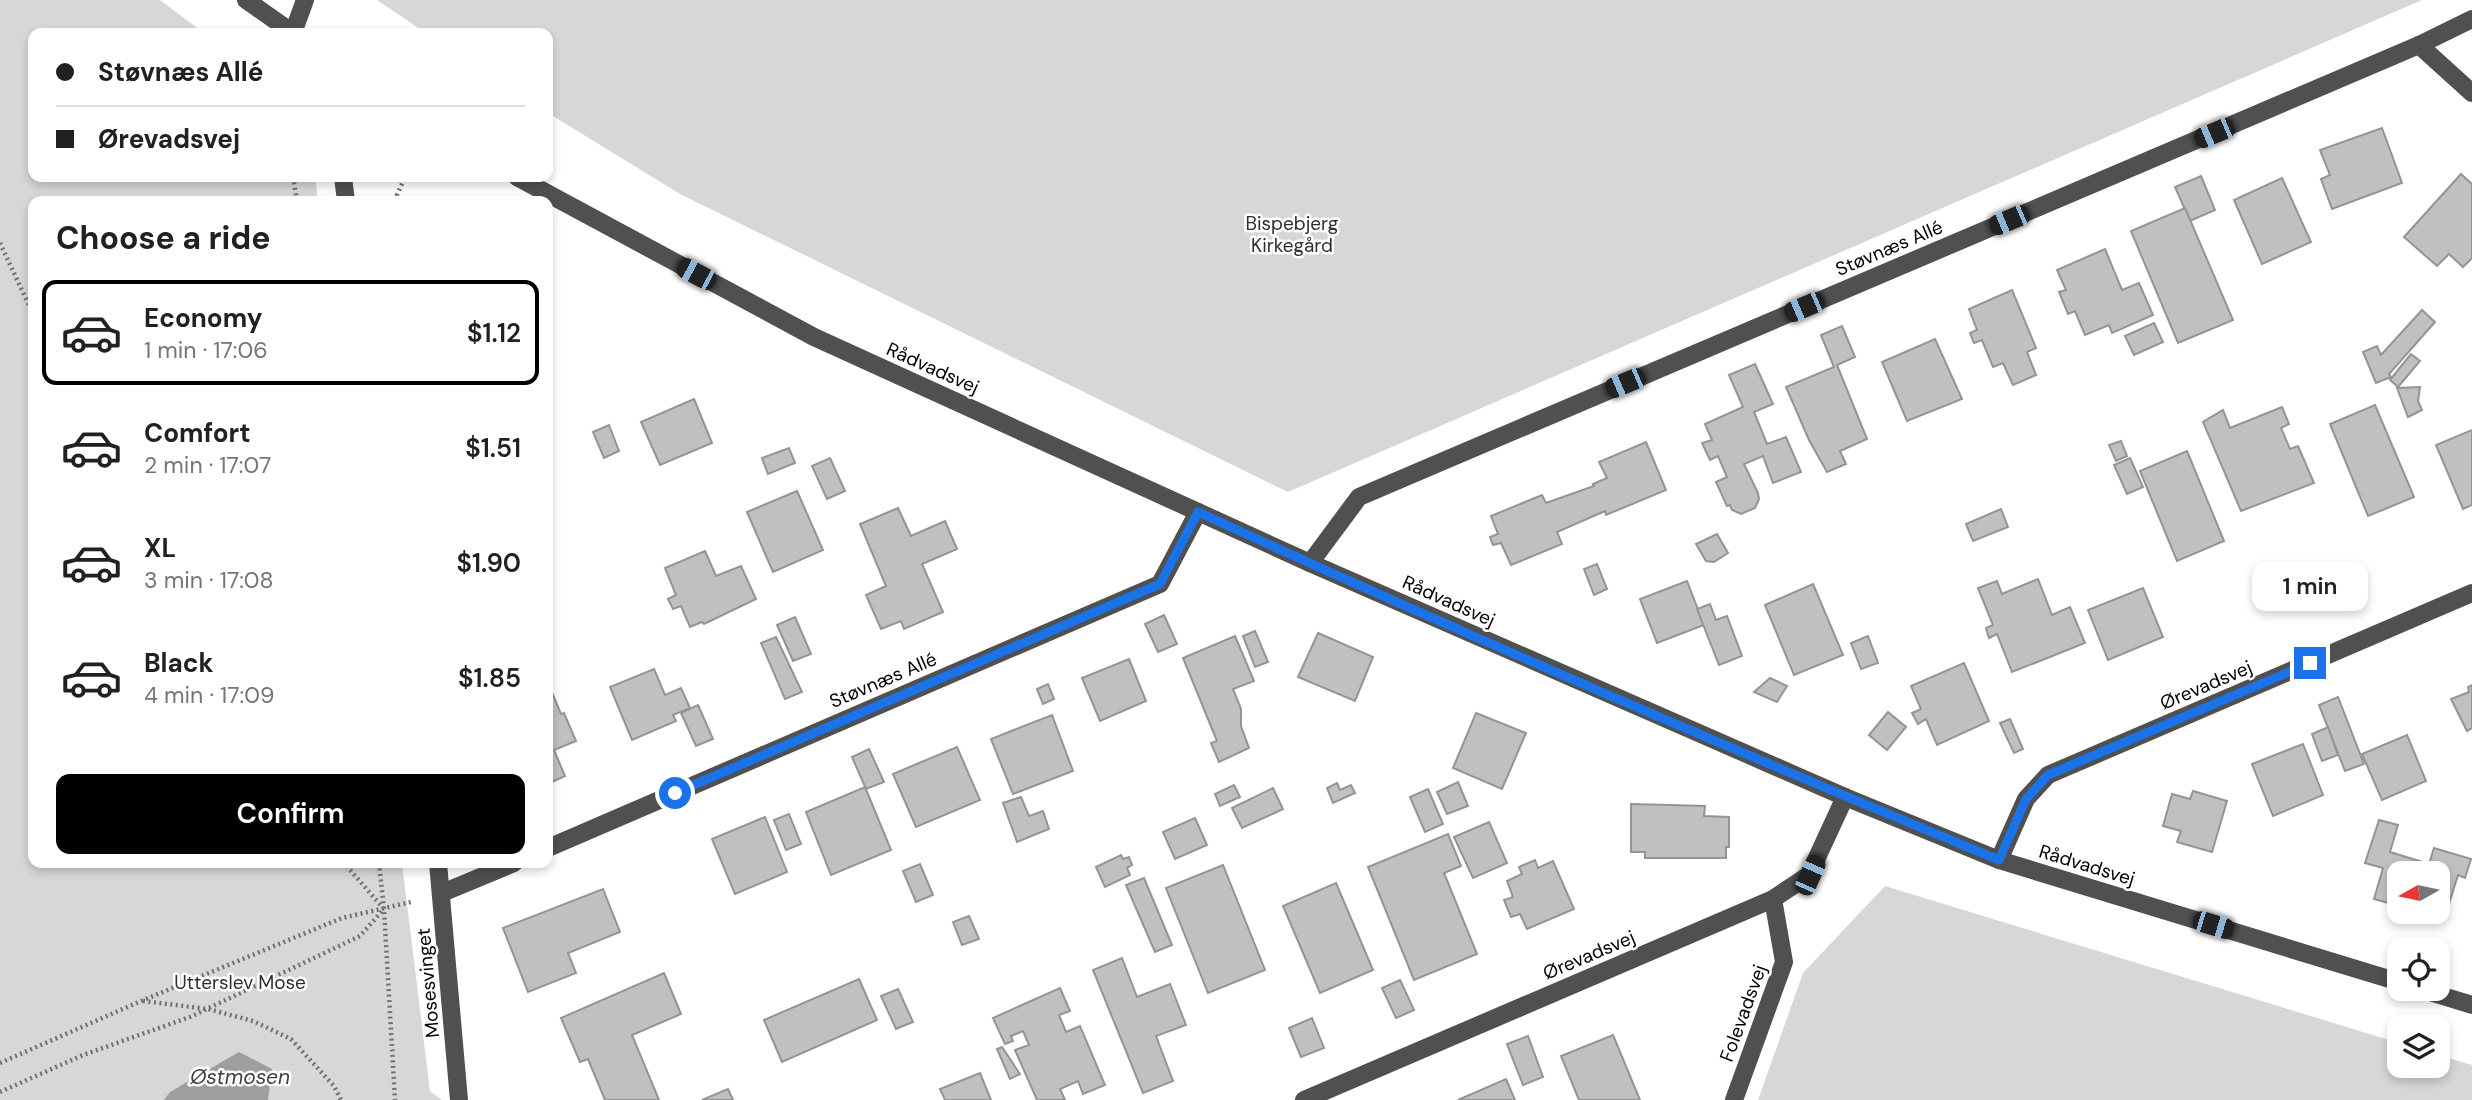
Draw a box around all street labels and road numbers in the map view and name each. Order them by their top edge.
street label: Støvnæs Allé [1832,214,1946,282]
street label: Rådvadsvej [883,336,983,400]
street label: Rådvadsvej [1399,569,1499,633]
street label: Støvnæs Allé [826,646,940,714]
street label: Ørevadsvej [2156,654,2256,716]
street label: Rådvadsvej [2036,839,2138,891]
street label: Ørevadsvej [1539,924,1639,986]
street label: Mosesvinget [411,927,445,1039]
street label: Folevadsvej [1714,961,1772,1065]

